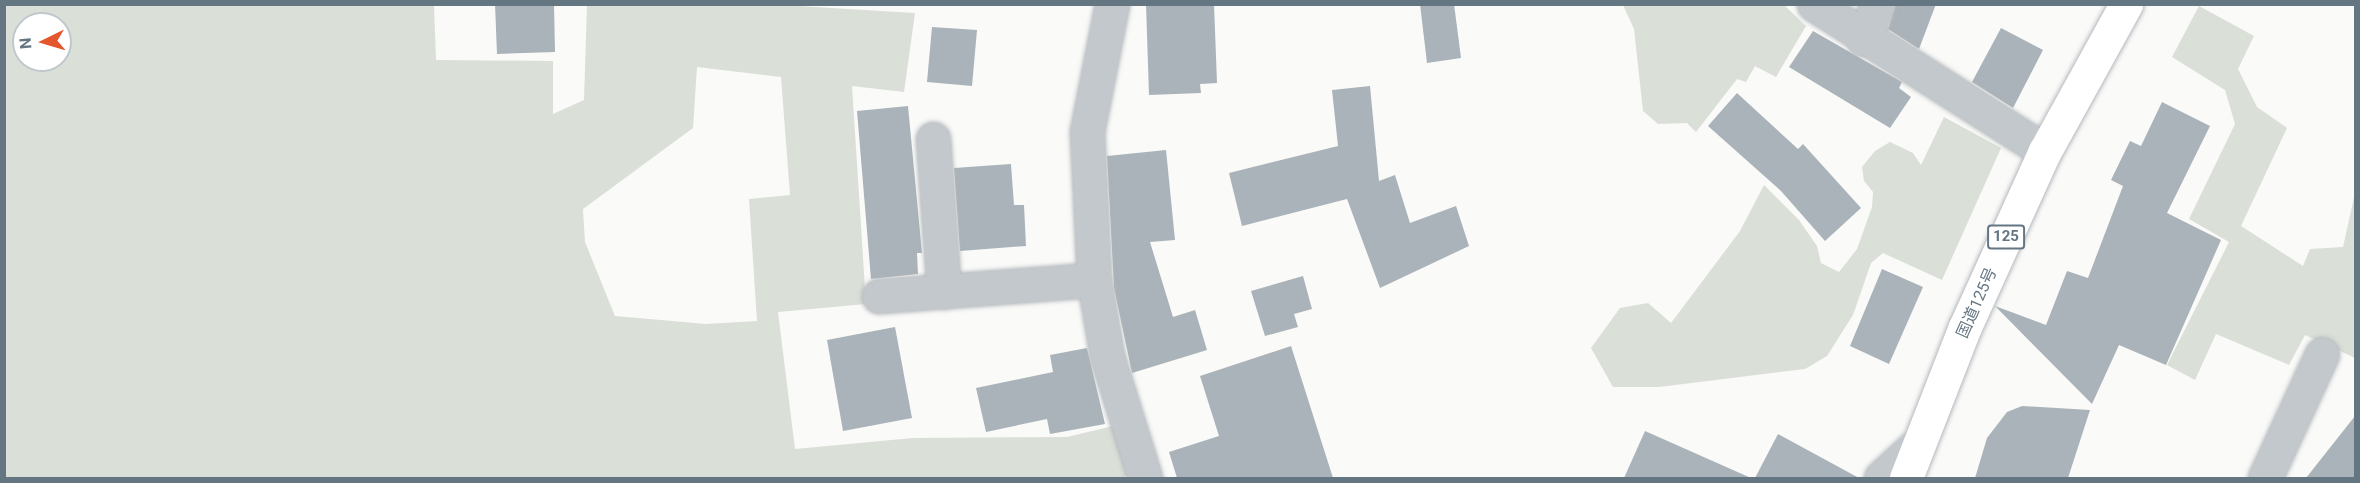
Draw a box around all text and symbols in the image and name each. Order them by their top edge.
north arrow [12,12,72,72]
text: N [16,37,36,50]
road number: 125 [1986,225,2026,249]
street label: 国道125号 [1953,265,2001,341]

